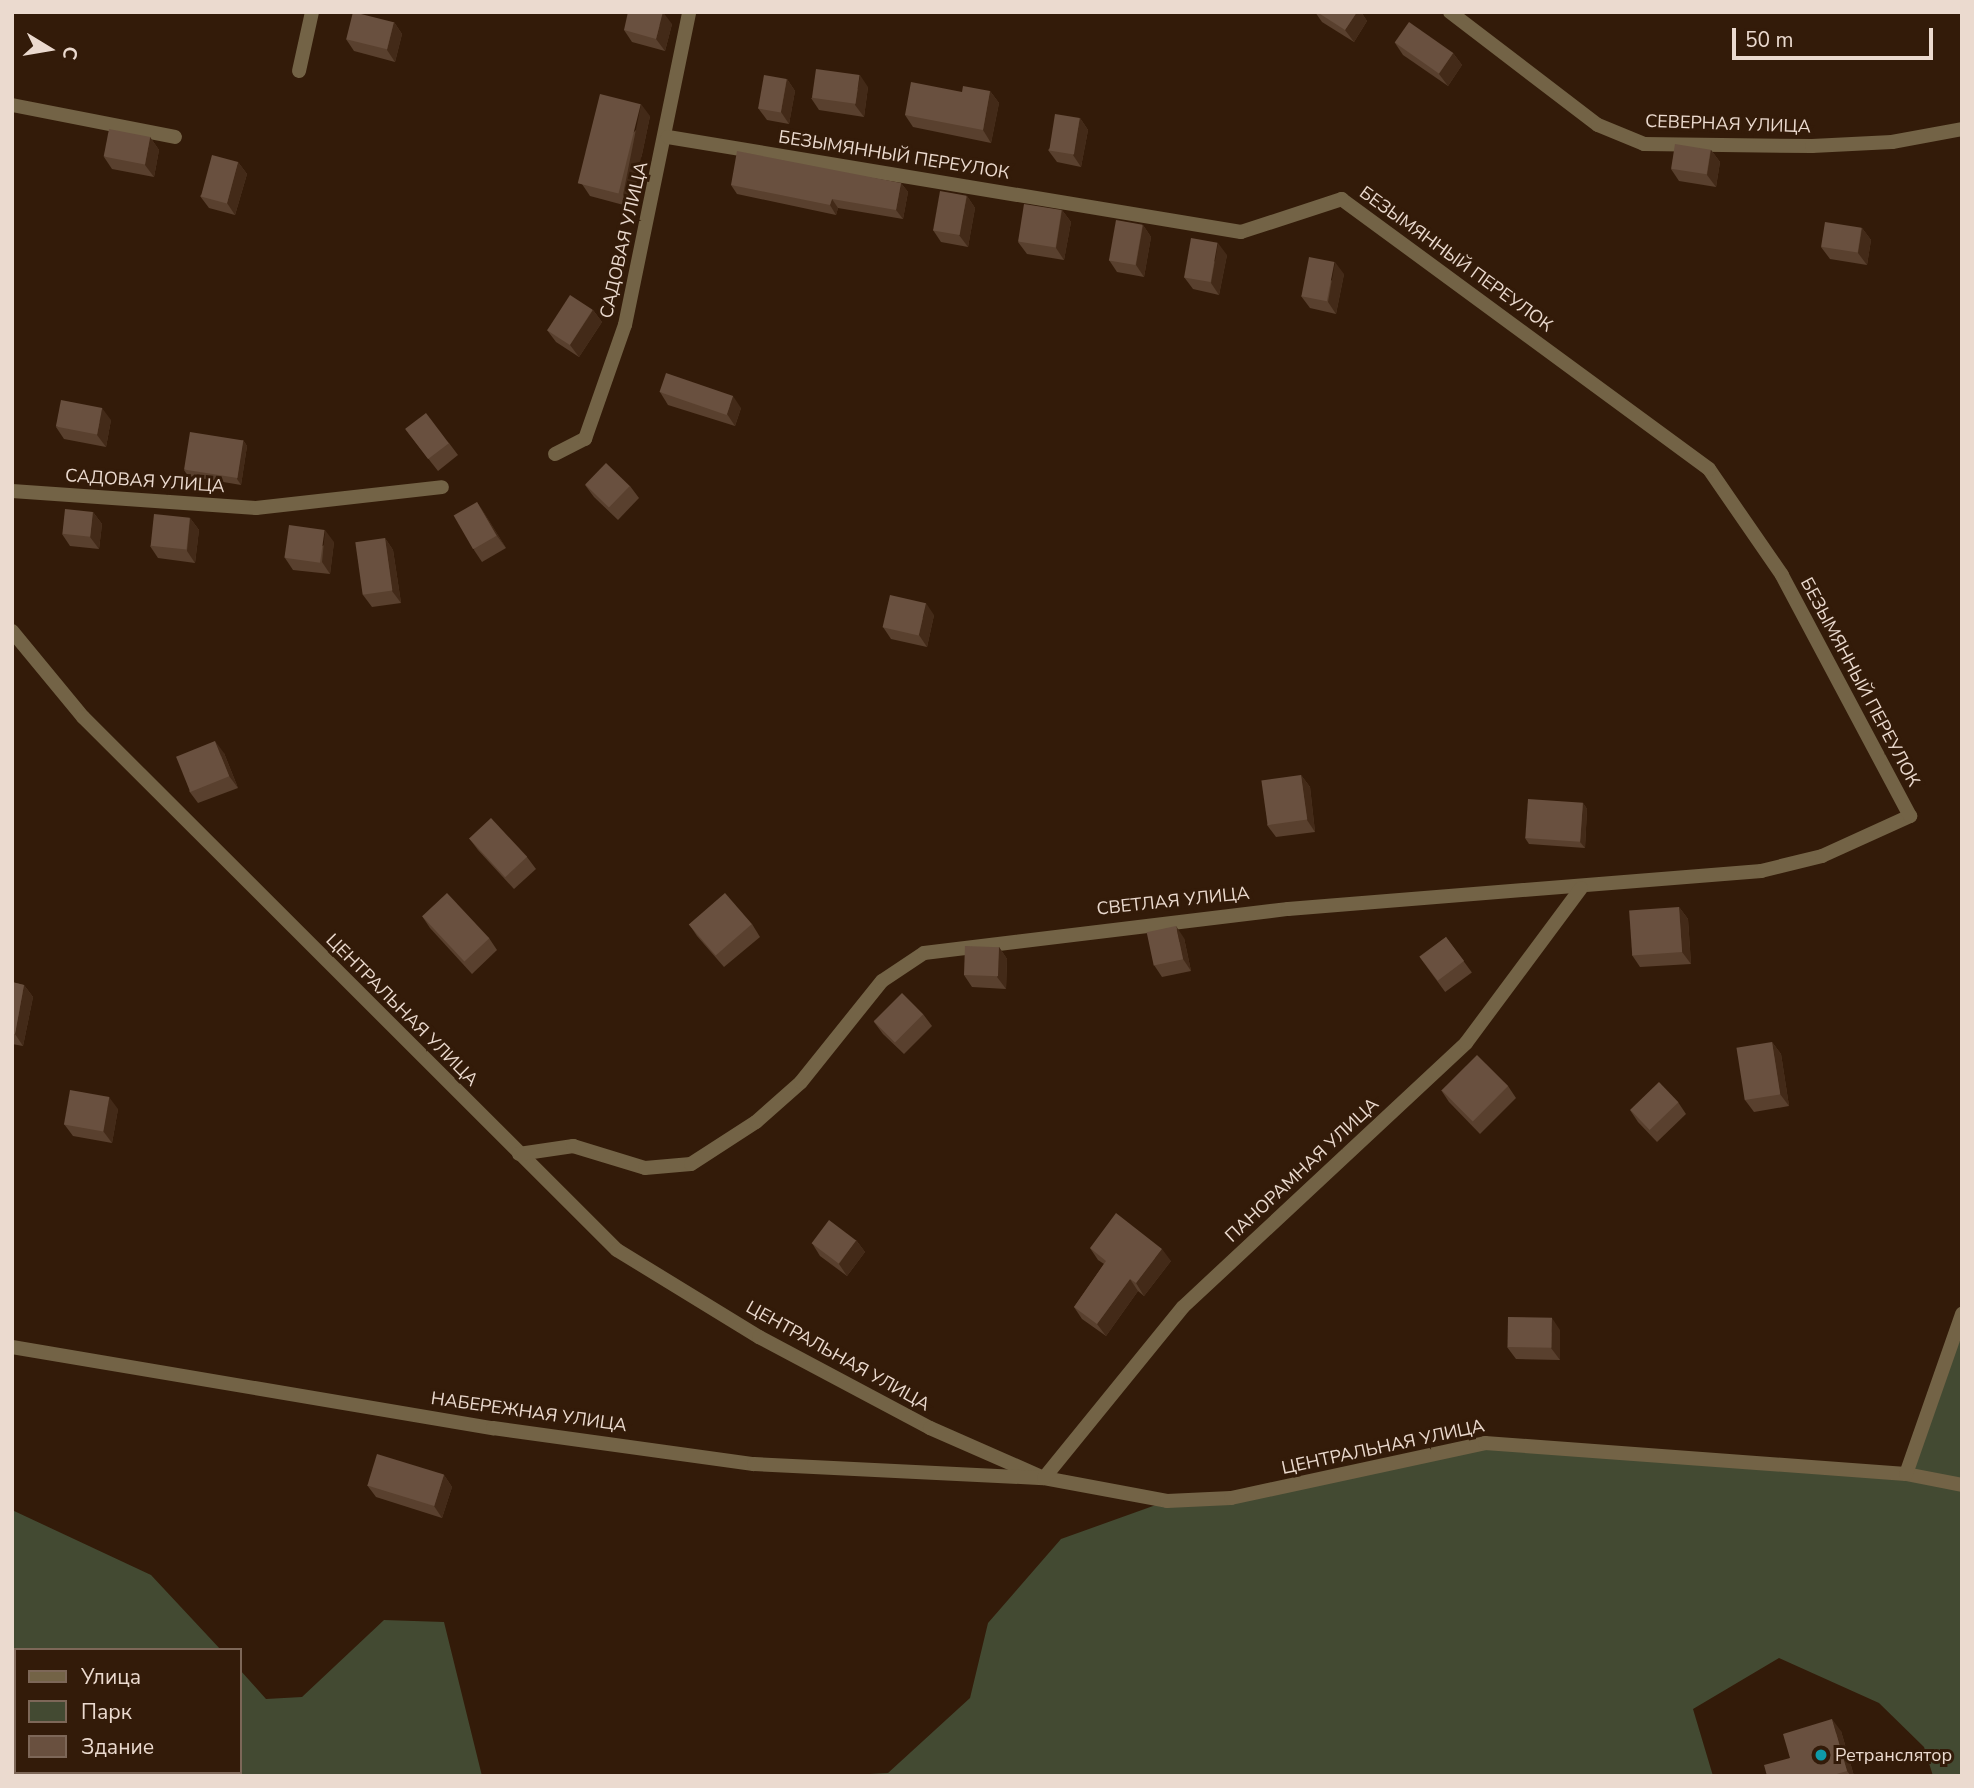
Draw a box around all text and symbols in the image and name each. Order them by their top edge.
north arrow [14,14,84,84]
scale bar [1736,14,1937,58]
text: 50 m [1745,26,1794,54]
text: С [56,44,84,62]
street label: СЕВЕРНАЯ УЛИЦА [1645,110,1811,138]
street label: БЕЗЫМЯННЫЙ ПЕРЕУЛОК [777,126,1011,184]
street label: САДОВАЯ УЛИЦА [595,160,653,320]
street label: БЕЗЫМЯННЫЙ ПЕРЕУЛОК [1355,182,1557,336]
street label: САДОВАЯ УЛИЦА [64,465,226,497]
street label: БЕЗЫМЯННЫЙ ПЕРЕУЛОК [1796,574,1924,790]
street label: СВЕТЛАЯ УЛИЦА [1095,882,1251,920]
street label: ЦЕНТРАЛЬНАЯ УЛИЦА [321,929,483,1091]
street label: ПАНОРАМНАЯ УЛИЦА [1221,1093,1383,1247]
street label: ЦЕНТРАЛЬНАЯ УЛИЦА [742,1296,934,1416]
street label: НАБЕРЕЖНАЯ УЛИЦА [430,1388,628,1436]
street label: ЦЕНТРАЛЬНАЯ УЛИЦА [1280,1415,1486,1479]
legend [14,1648,242,1774]
text: Улица [81,1663,141,1691]
text: Парк [81,1698,132,1726]
text: Здание [81,1733,154,1761]
place label: Ретранслятор [1835,1744,1952,1766]
marker: Ретранслятор [1813,1747,1829,1763]

